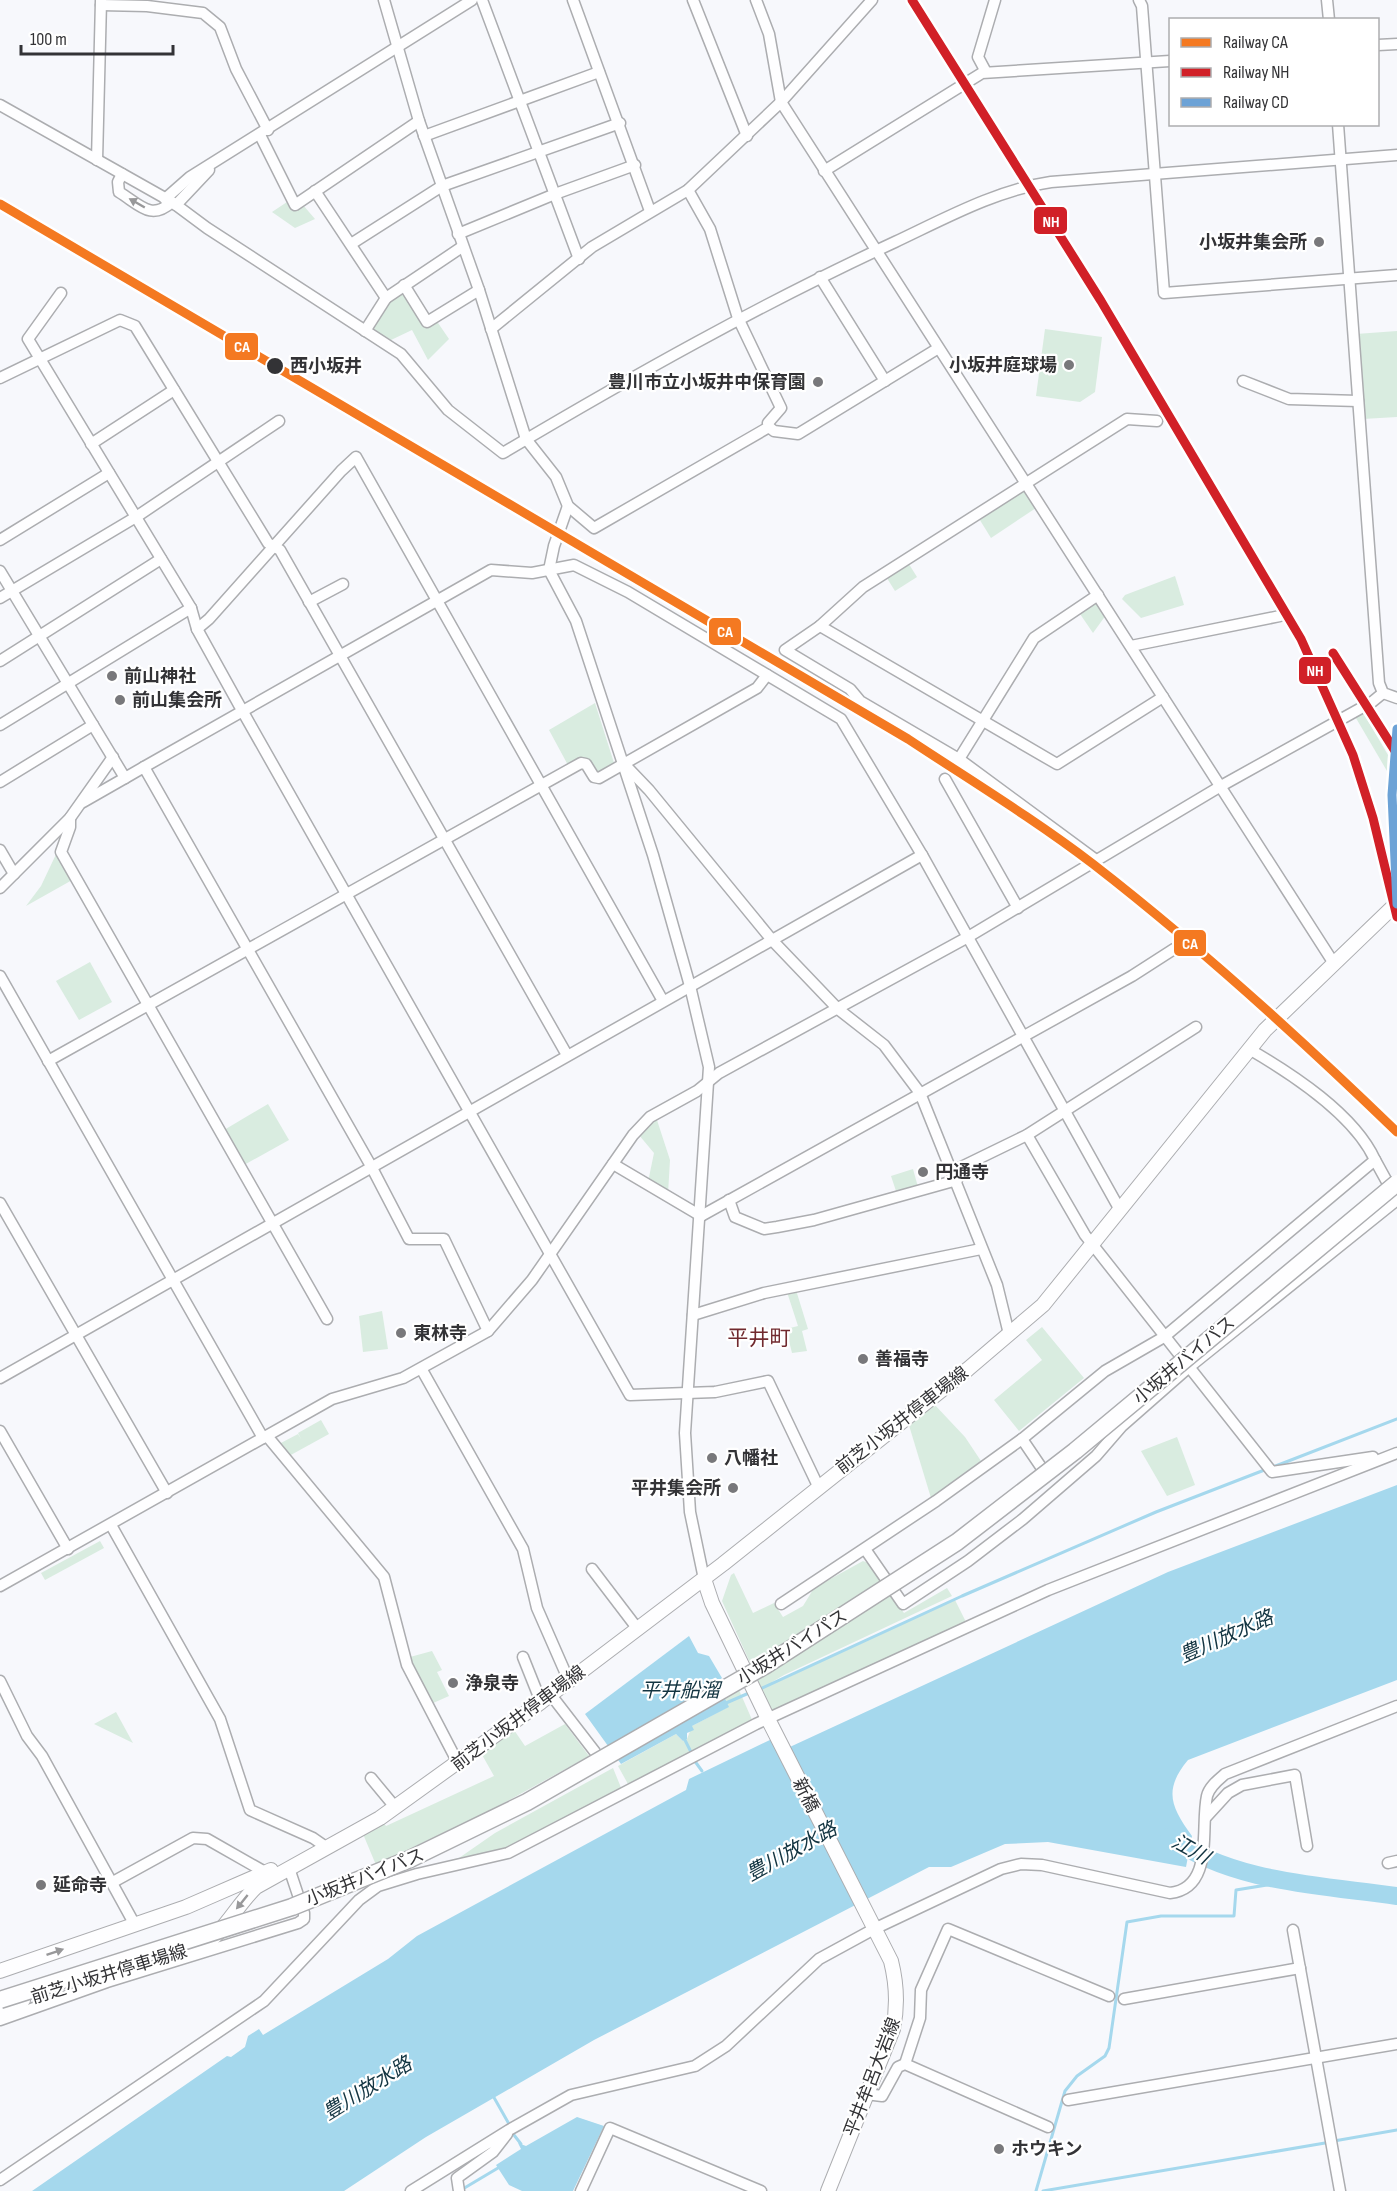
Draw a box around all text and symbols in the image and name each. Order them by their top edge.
scale bar [21,18,172,56]
legend [1169,18,1379,126]
text: 100 m [30,29,67,50]
text: Railway CA [1223,32,1288,53]
text: Railway NH [1223,62,1290,83]
text: Railway CD [1223,92,1289,113]
one-way arrow [129,198,146,208]
line badge: NH [1033,206,1068,235]
text: NH [1042,213,1060,232]
place label: 小坂井集会所 [1199,232,1307,253]
marker: 小坂井集会所 [1312,235,1326,249]
line badge: CA [224,332,259,361]
text: CA [234,338,250,357]
place label: 小坂井庭球場 [949,355,1057,376]
marker: 西小坂井 [265,356,285,376]
place label: 西小坂井 [290,356,362,377]
marker: 小坂井庭球場 [1062,358,1076,372]
place label: 豊川市立小坂井中保育園 [608,372,806,393]
marker: 豊川市立小坂井中保育園 [811,375,825,389]
line badge: CA [708,617,742,646]
text: CA [717,623,733,642]
line badge: NH [1298,656,1332,685]
text: NH [1306,662,1324,681]
place label: 前山神社 [124,666,196,687]
marker: 前山神社 [105,669,119,683]
place label: 前山集会所 [132,690,222,711]
marker: 前山集会所 [113,693,127,707]
line badge: CA [1173,929,1207,957]
text: CA [1182,935,1198,954]
place label: 円通寺 [935,1162,989,1183]
marker: 円通寺 [916,1165,930,1179]
street label: 小坂井バイパス [1129,1312,1239,1409]
place label: 東林寺 [413,1323,467,1344]
marker: 東林寺 [394,1326,408,1340]
district label: 平井町 [728,1326,791,1351]
place label: 善福寺 [875,1349,929,1370]
marker: 善福寺 [856,1352,870,1366]
street label: 前芝小坂井停車場線 [832,1362,973,1479]
place label: 八幡社 [724,1448,778,1469]
marker: 八幡社 [705,1451,719,1465]
place label: 平井集会所 [631,1478,721,1499]
marker: 平井集会所 [726,1481,740,1495]
street label: 小坂井バイパス [733,1605,851,1690]
water label: 豊川放水路 [1176,1605,1279,1668]
street label: 前芝小坂井停車場線 [447,1661,589,1776]
place label: 浄泉寺 [465,1673,519,1694]
marker: 浄泉寺 [446,1676,460,1690]
water label: 平井船溜 [640,1679,723,1703]
street label: 新橋 [788,1774,823,1816]
water label: 豊川放水路 [742,1816,843,1887]
water label: 江川 [1167,1830,1216,1871]
street label: 小坂井バイパス [303,1844,427,1911]
place label: 延命寺 [53,1875,107,1896]
marker: 延命寺 [34,1878,48,1892]
one-way arrow [237,1894,249,1909]
street label: 前芝小坂井停車場線 [29,1941,190,2008]
one-way arrow [46,1947,64,1956]
street label: 平井牟呂大岩線 [840,2015,905,2140]
water label: 豊川放水路 [319,2051,418,2126]
place label: ホウキン [1011,2139,1082,2160]
marker: ホウキン [992,2142,1006,2156]

